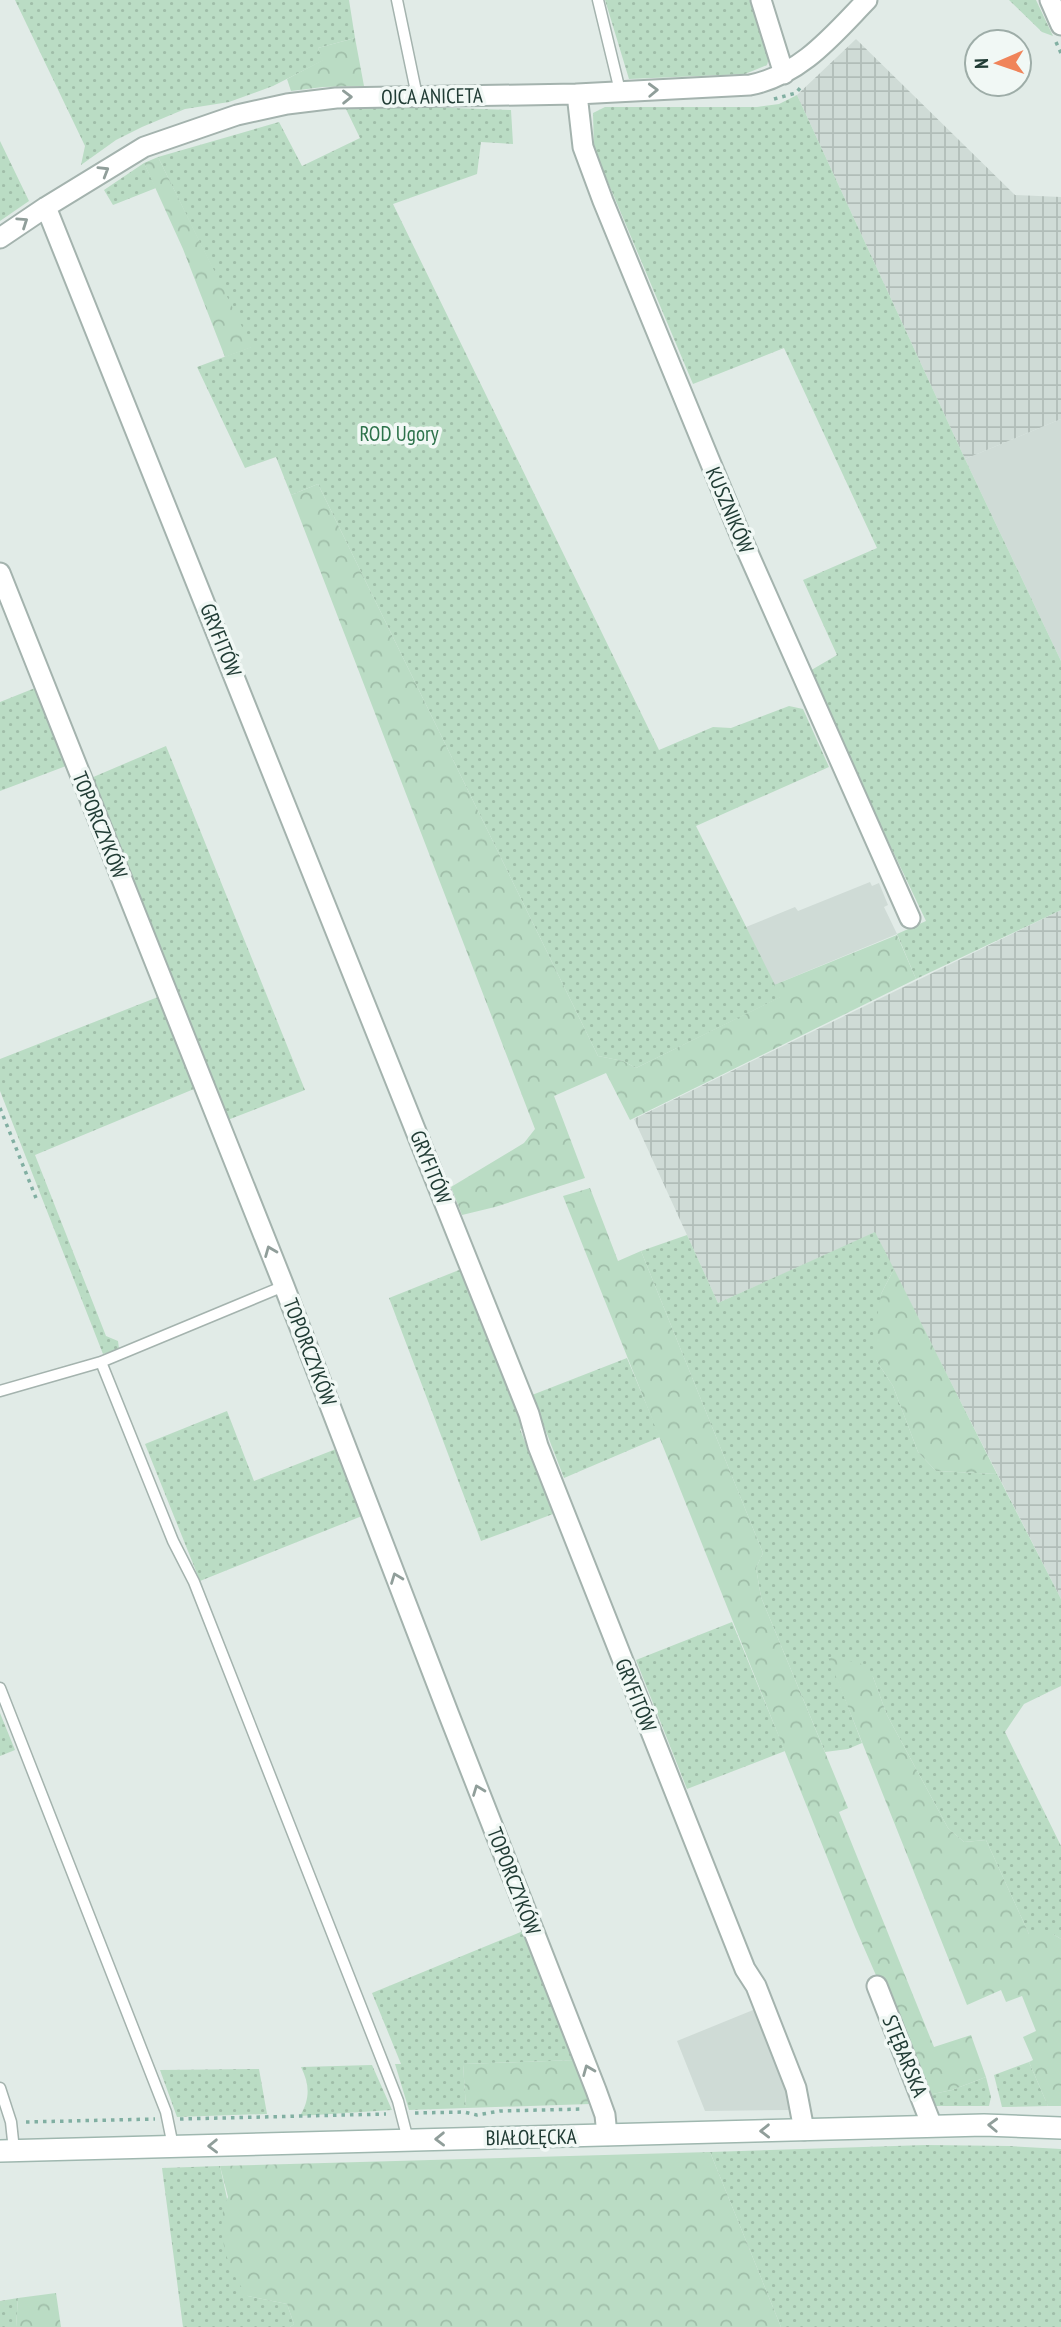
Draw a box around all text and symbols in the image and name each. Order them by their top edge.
north arrow [963,28,1033,98]
text: N [969,58,993,69]
street label: OJCA ANICETA [381,82,483,110]
one-way arrow [648,83,659,98]
one-way arrow [342,90,353,105]
one-way arrow [96,167,109,180]
one-way arrow [15,218,28,230]
park label: ROD Ugory [359,420,439,447]
street label: KUSZNIKÓW [700,463,760,557]
street label: GRYFITÓW [194,599,248,681]
street label: TOPORCZYKÓW [66,768,134,882]
street label: GRYFITÓW [404,1126,458,1208]
one-way arrow [265,1246,279,1258]
street label: TOPORCZYKÓW [277,1294,343,1410]
one-way arrow [391,1572,405,1584]
street label: GRYFITÓW [609,1654,663,1736]
one-way arrow [472,1784,486,1797]
street label: TOPORCZYKÓW [481,1823,547,1939]
street label: STĘBARSKA [876,2011,934,2101]
one-way arrow [583,2065,597,2077]
one-way arrow [987,2118,998,2133]
street label: BIAŁOŁĘCKA [485,2123,577,2151]
one-way arrow [760,2123,770,2139]
one-way arrow [434,2132,445,2147]
one-way arrow [207,2138,217,2154]

